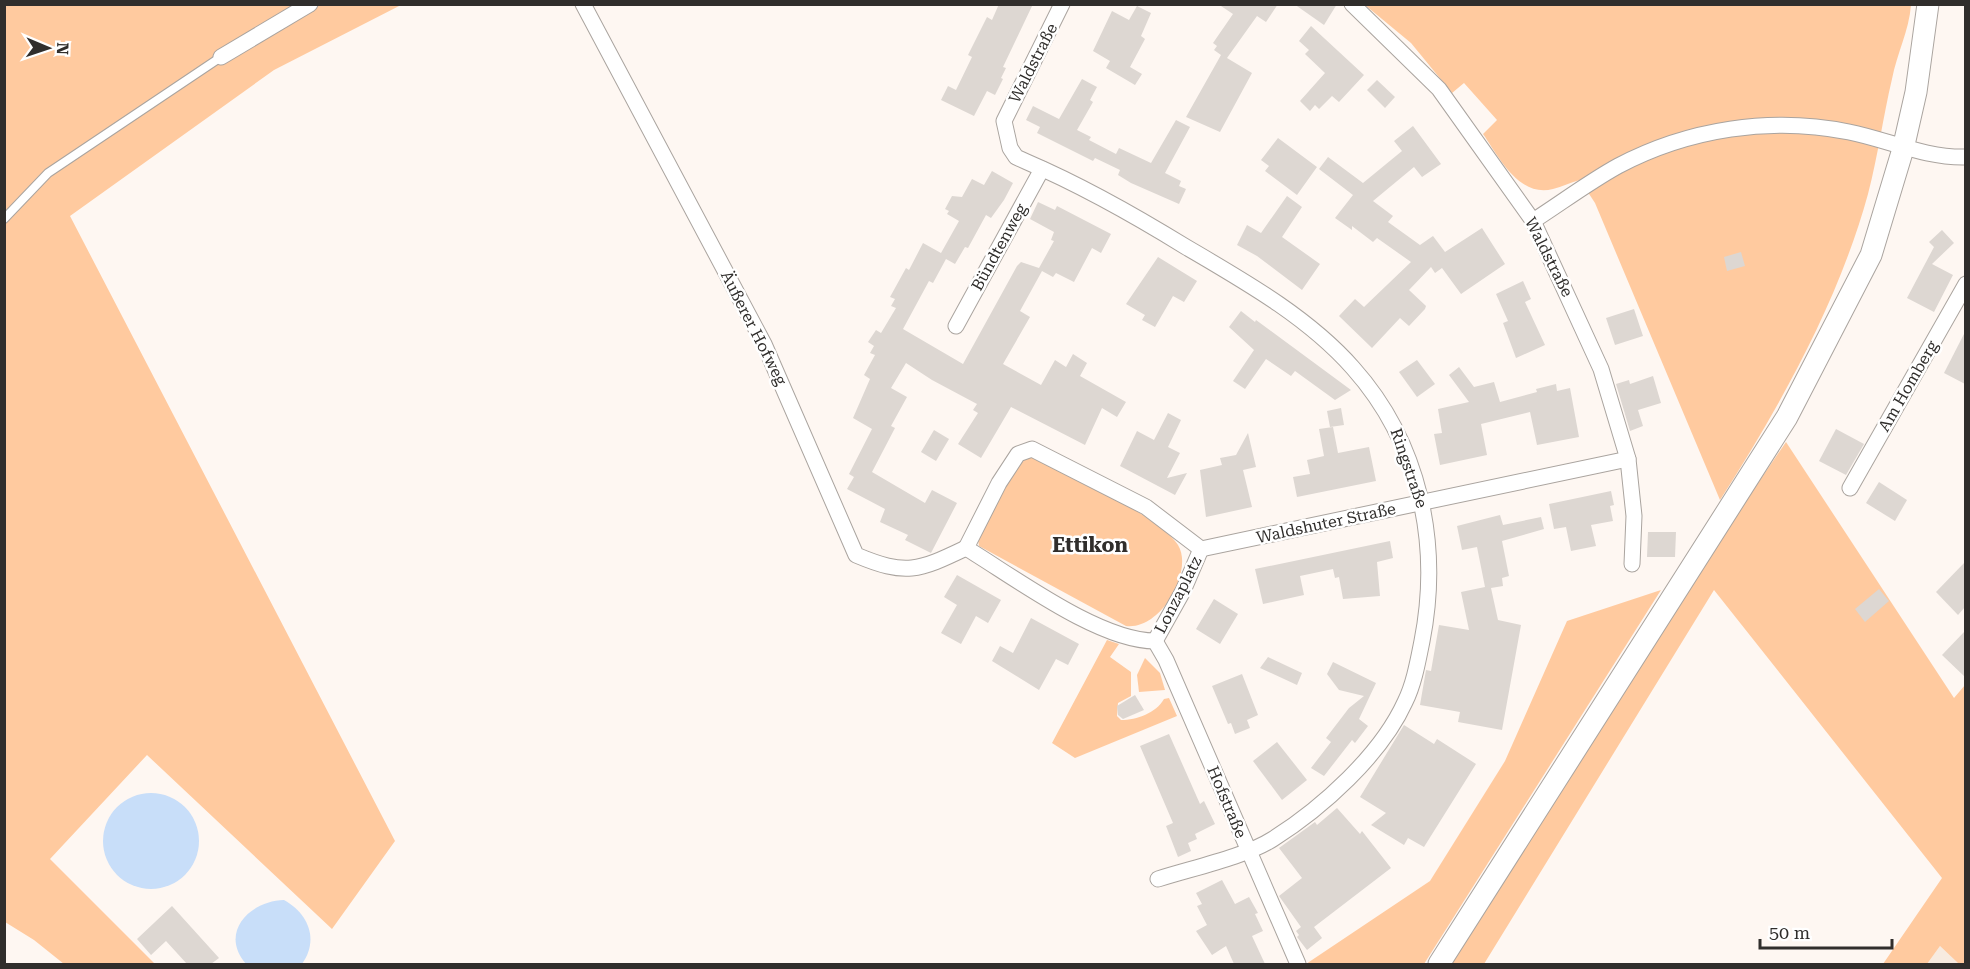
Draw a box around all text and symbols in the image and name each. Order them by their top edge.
north arrow [18,18,78,78]
street label: Waldstraße [1005,20,1061,106]
text: N [53,42,72,55]
street label: Bündtenweg [967,199,1031,294]
street label: Waldstraße [1521,214,1577,300]
street label: Äußerer Hofweg [717,268,791,389]
street label: Am Homberg [1874,336,1942,435]
street label: Ringstraße [1387,426,1432,511]
street label: Waldshuter Straße [1255,499,1398,547]
district label: Ettikon [1052,533,1128,557]
street label: Lonzaplatz [1150,553,1206,637]
street label: Hofstraße [1203,763,1251,841]
scale bar [1760,912,1892,950]
text: 50 m [1769,922,1810,943]

